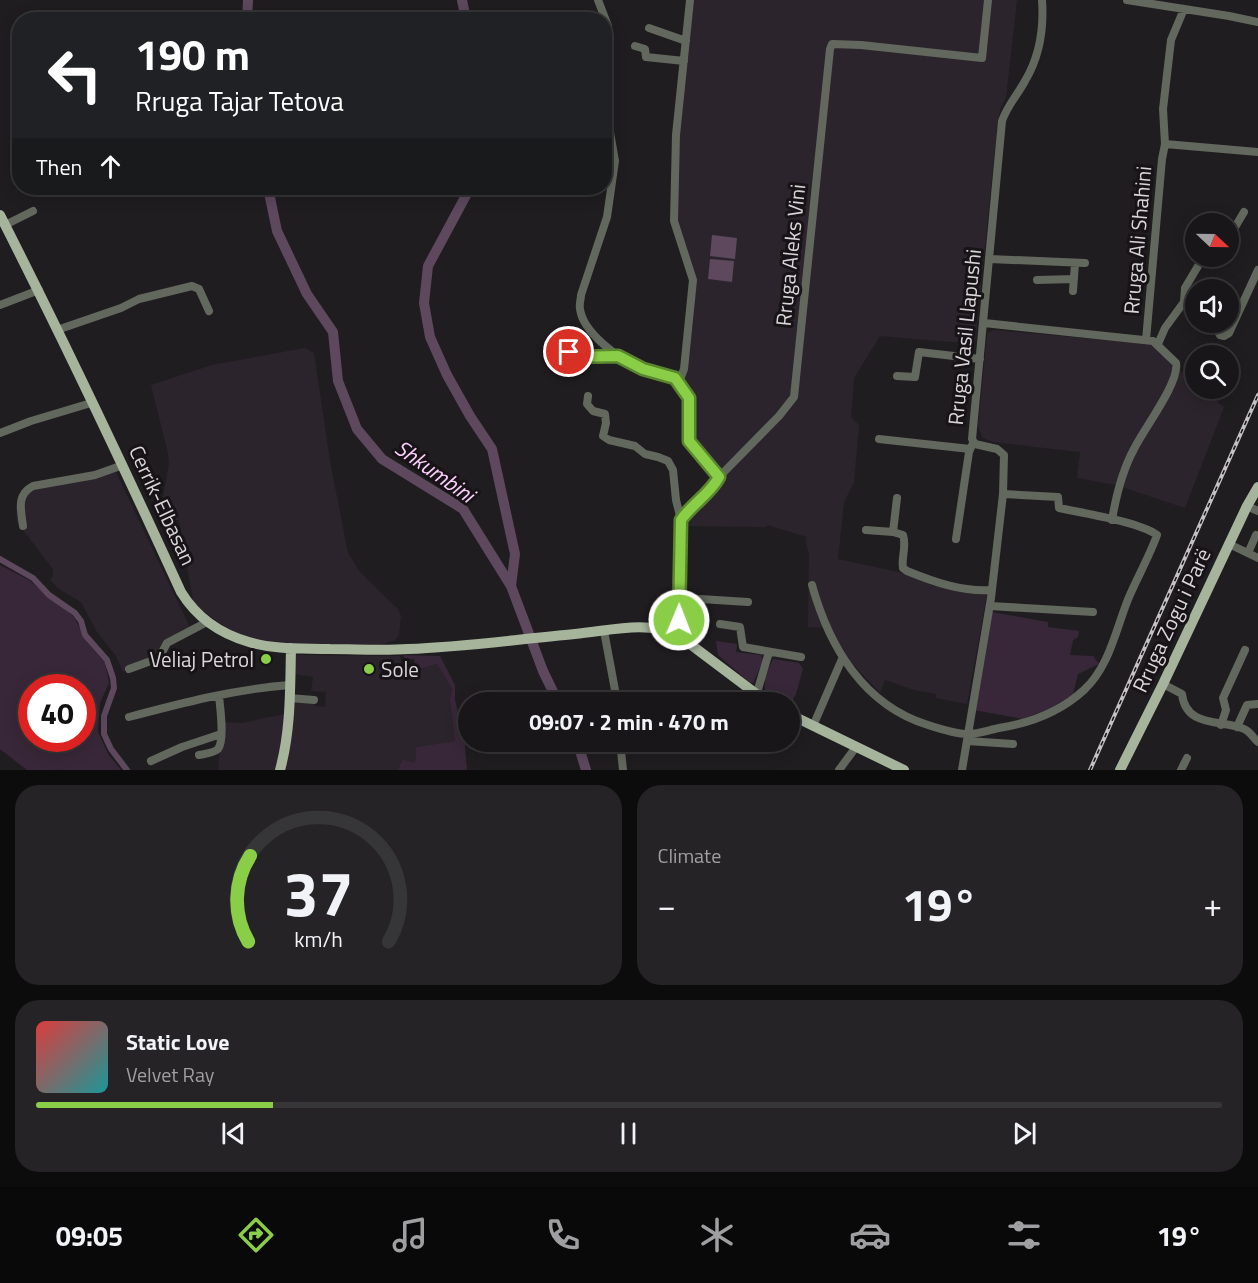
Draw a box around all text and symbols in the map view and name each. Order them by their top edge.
text: 190 m [135,22,250,86]
icon: left [36,36,114,114]
text: Rruga Tajar Tetova [135,80,344,121]
text: Then [36,150,82,184]
icon: ahead [94,150,127,183]
street label: Rruga Ali Shahini [1115,164,1159,316]
street label: Rruga Aleks Vini [767,183,813,327]
north arrow [1185,213,1239,267]
map controls [1185,213,1239,399]
street label: Rruga Vasil Llapushi [939,248,989,426]
button: sound [1185,279,1239,333]
pin [543,326,594,377]
icon: arrive [552,335,585,368]
button: search [1185,345,1239,399]
water label: Shkumbini [388,431,484,512]
street label: Cerrik-Elbasan [121,440,205,570]
street label: Rruga Zogu i Parë [1124,543,1218,697]
position arrow [647,588,711,652]
place label: Veliaj Petrol [149,643,254,675]
marker: Veliaj Petrol [259,652,273,666]
place label: Sole [381,653,419,685]
marker: Sole [362,662,376,676]
speed limit sign: 40 [18,674,96,752]
text: 09:07 · 2 min · 470 m [529,705,729,739]
text: Climate [658,840,721,871]
text: 37 [283,845,353,940]
text: 19° [902,870,978,938]
text: − [658,880,676,930]
text: + [1204,880,1222,930]
text: km/h [294,923,343,955]
text: Static Love [126,1025,229,1059]
text: Velvet Ray [126,1059,215,1090]
icon: previous [217,1117,250,1150]
icon: pause [612,1117,645,1150]
icon: next [1008,1117,1041,1150]
icon: directions [235,1214,277,1256]
icon: music [389,1214,431,1256]
icon: phone [542,1214,584,1256]
icon: climate [696,1214,738,1256]
icon: car [849,1214,891,1256]
icon: filters [1003,1214,1045,1256]
text: 09:05 [56,1215,123,1256]
text: 19° [1157,1215,1202,1256]

